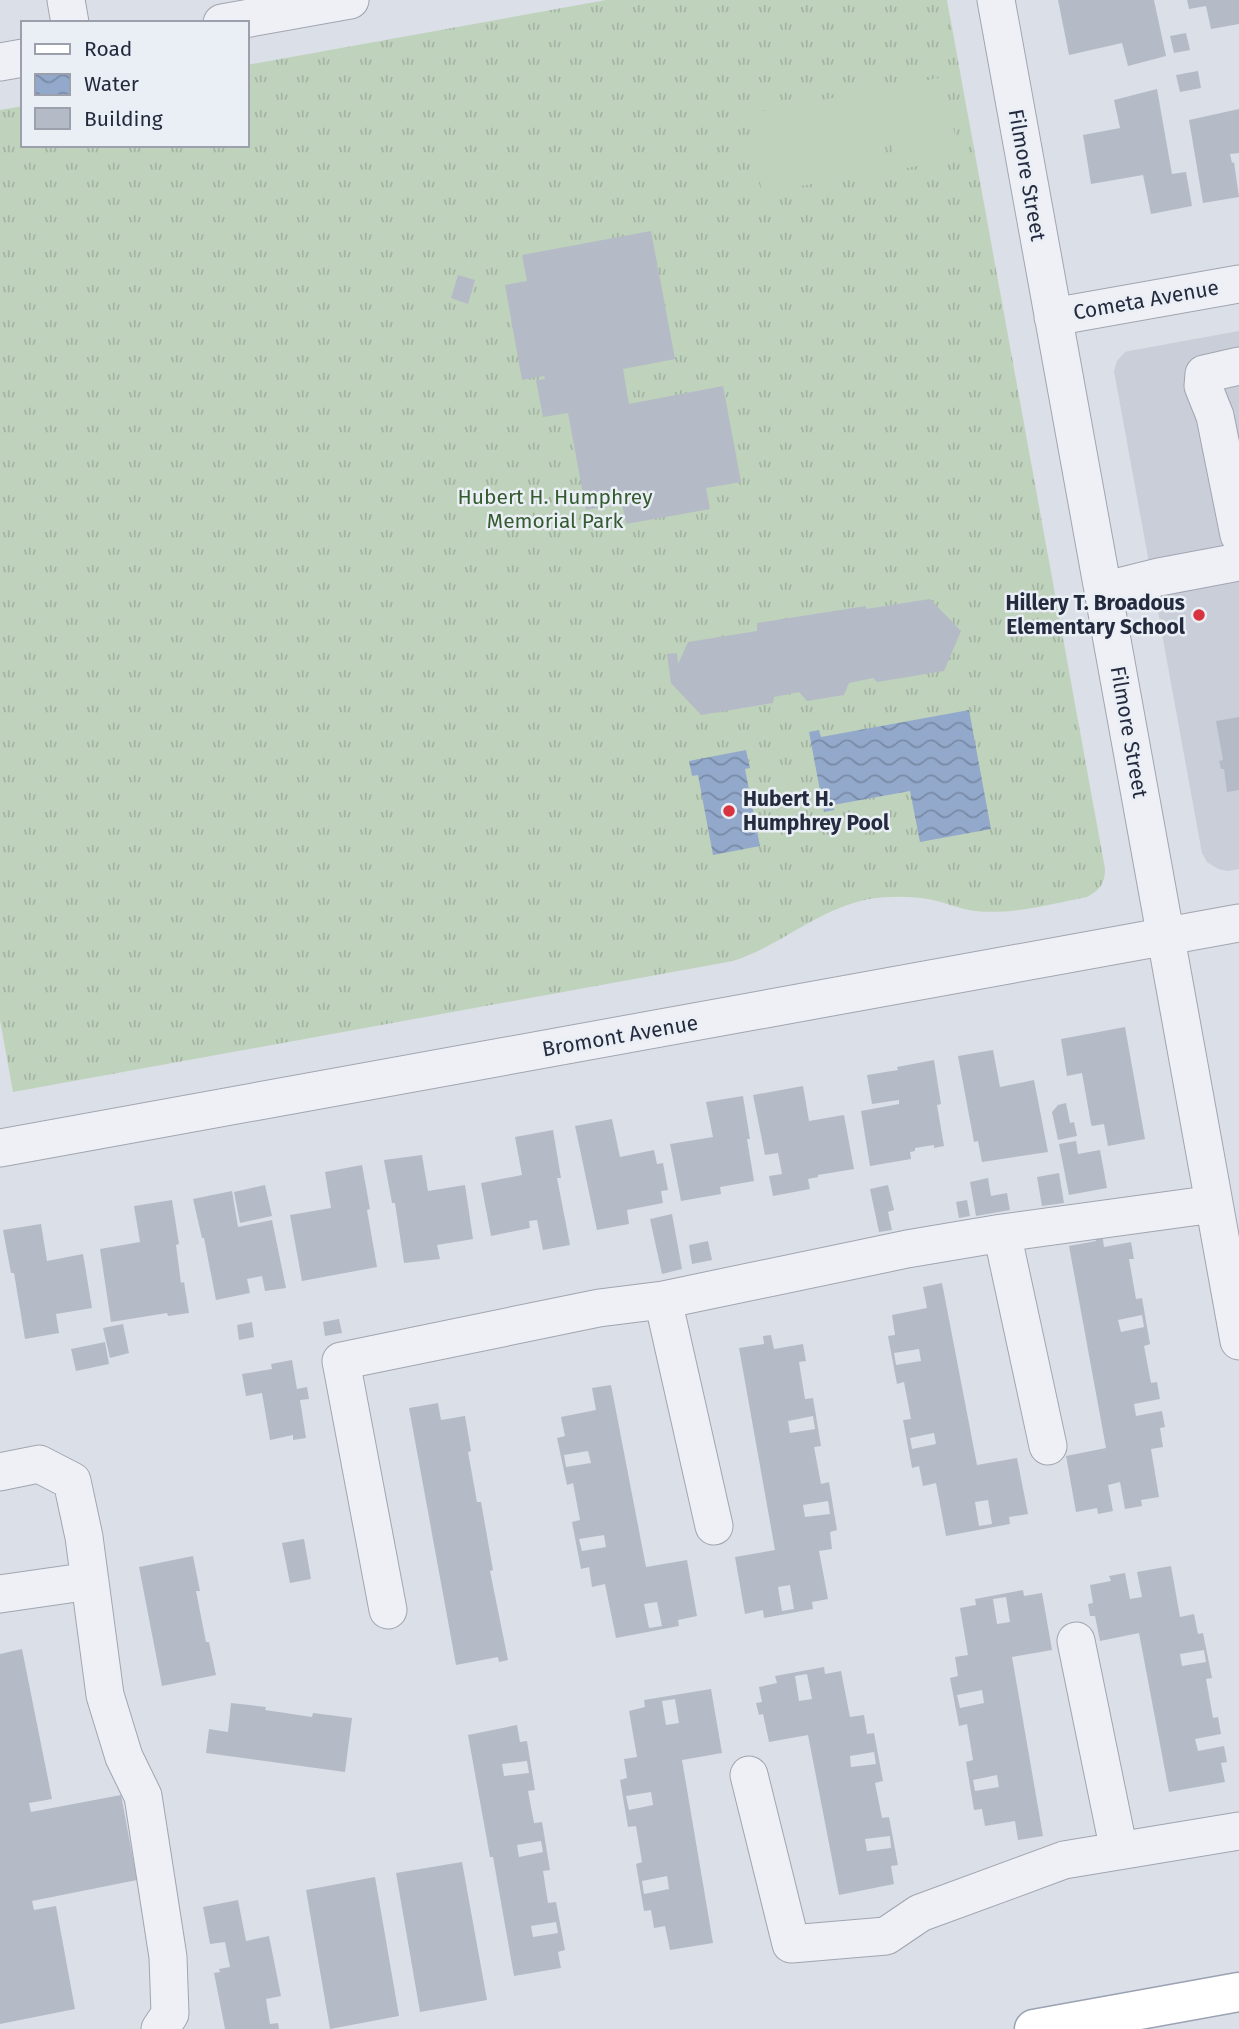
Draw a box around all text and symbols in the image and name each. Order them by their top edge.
legend [21,21,248,147]
text: Road [84,36,132,62]
text: Water [84,71,139,97]
text: Building [84,106,163,132]
street label: Filmore Street [1003,107,1051,243]
street label: Cometa Avenue [1071,274,1221,326]
park label: Hubert H. Humphrey Memorial Park [457,484,653,534]
place label: Hillery T. Broadous Elementary School [1005,590,1186,640]
marker: Hillery T. Broadous Elementary School [1191,607,1207,623]
street label: Filmore Street [1105,664,1153,800]
place label: Hubert H. Humphrey Pool [743,786,890,836]
marker: Hubert H. Humphrey Pool [721,803,737,819]
street label: Bromont Avenue [540,1009,700,1063]

